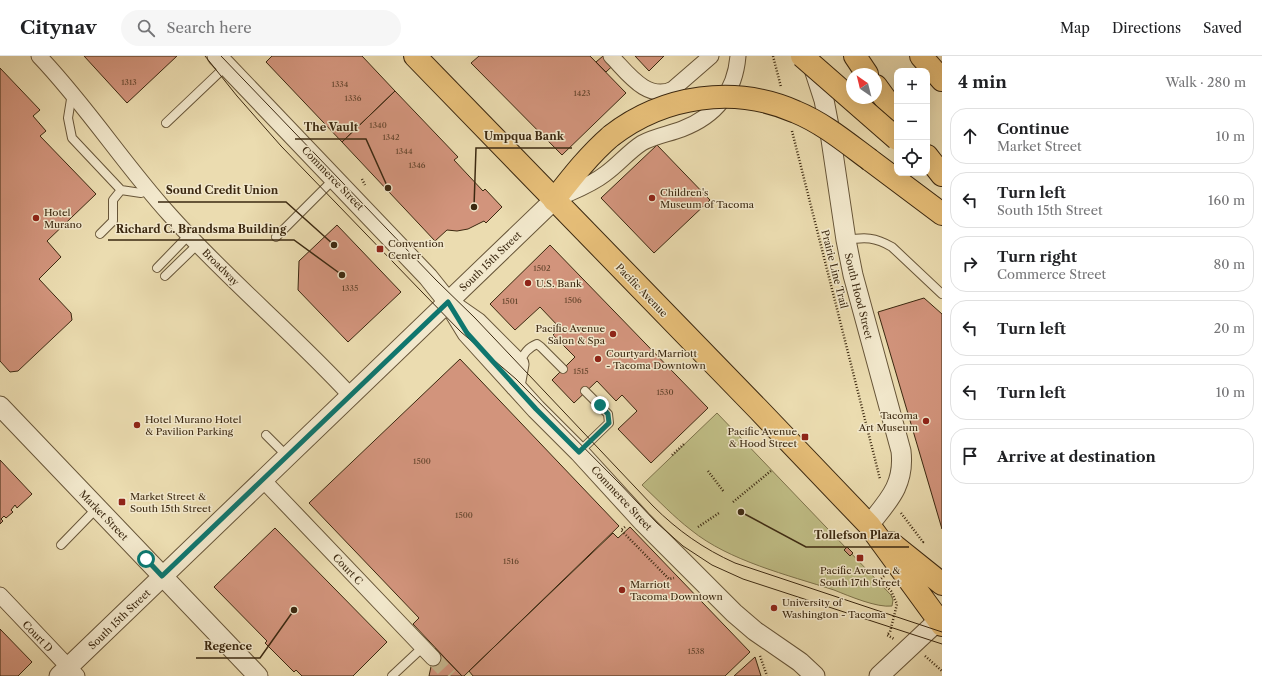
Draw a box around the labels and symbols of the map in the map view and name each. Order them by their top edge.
north arrow [846,68,882,104]
house number: 1313 [121,77,137,87]
house number: 1334 [332,79,349,89]
house number: 1423 [574,88,591,98]
house number: 1336 [345,93,362,103]
callout: The Vault [295,116,366,139]
text: The Vault [304,120,359,134]
house number: 1340 [369,120,387,130]
callout: Umpqua Bank [476,125,572,148]
text: Umpqua Bank [484,129,565,143]
house number: 1342 [383,132,400,142]
street label: Commerce Street [299,144,367,213]
house number: 1344 [395,146,413,156]
house number: 1346 [408,160,426,170]
callout: Sound Credit Union [158,179,286,202]
text: Sound Credit Union [166,183,279,197]
place label: Children's Museum of Tacoma [660,186,755,211]
marker: Children's Museum of Tacoma [647,193,657,203]
place label: Hotel Murano [44,206,82,231]
marker: Hotel Murano [31,213,41,223]
callout: Richard C. Brandsma Building [108,217,294,240]
text: Richard C. Brandsma Building [116,222,287,236]
street label: South 15th Street [457,228,524,294]
street label: Prairie Line Trail [818,228,851,310]
place label: Convention Center [388,237,445,262]
marker: Convention Center [375,244,385,254]
street label: Broadway [199,246,242,289]
street label: South Hood Street [842,252,876,341]
street label: Pacific Avenue [613,261,671,320]
house number: 1502 [533,263,551,273]
place label: U.S. Bank [536,277,583,290]
marker: U.S. Bank [523,278,533,288]
house number: 1335 [342,283,358,293]
house number: 1506 [564,295,582,305]
house number: 1501 [502,296,519,306]
place label: Pacific Avenue Salon & Spa [536,322,606,347]
marker: Pacific Avenue Salon & Spa [608,329,618,339]
place label: Courtyard Marriott - Tacoma Downtown [606,347,706,372]
marker: Courtyard Marriott - Tacoma Downtown [593,354,603,364]
house number: 1515 [573,366,589,376]
house number: 1530 [656,387,674,397]
route end [591,396,609,414]
place label: Tacoma Art Museum [858,409,919,434]
place label: Hotel Murano Hotel & Pavilion Parking [145,413,241,438]
marker: Tacoma Art Museum [921,416,931,426]
marker: Hotel Murano Hotel & Pavilion Parking [132,420,142,430]
place label: Pacific Avenue & Hood Street [728,425,797,450]
marker: Pacific Avenue & Hood Street [800,432,810,442]
house number: 1500 [413,456,431,466]
street label: Commerce Street [588,463,655,534]
street label: Market Street [76,487,131,544]
place label: Market Street & South 15th Street [130,490,212,515]
marker: Market Street & South 15th Street [117,497,127,507]
house number: 1500 [455,510,473,520]
callout: Tollefson Plaza [806,524,909,547]
text: Tollefson Plaza [814,528,901,542]
route start [137,550,155,568]
street label: Court C [330,551,366,588]
marker: Pacific Avenue & South 17th Street [855,553,865,563]
house number: 1516 [503,556,519,566]
place label: Pacific Avenue & South 17th Street [820,564,901,589]
place label: Marriott Tacoma Downtown [630,578,723,603]
marker: Marriott Tacoma Downtown [617,585,627,595]
street label: South 15th Street [86,586,153,652]
place label: University of Washington - Tacoma [781,596,887,621]
marker: University of Washington - Tacoma [769,603,779,613]
street label: Court D [20,618,56,655]
callout: Regence [196,635,260,658]
text: Regence [204,639,252,653]
house number: 1538 [688,646,705,656]

